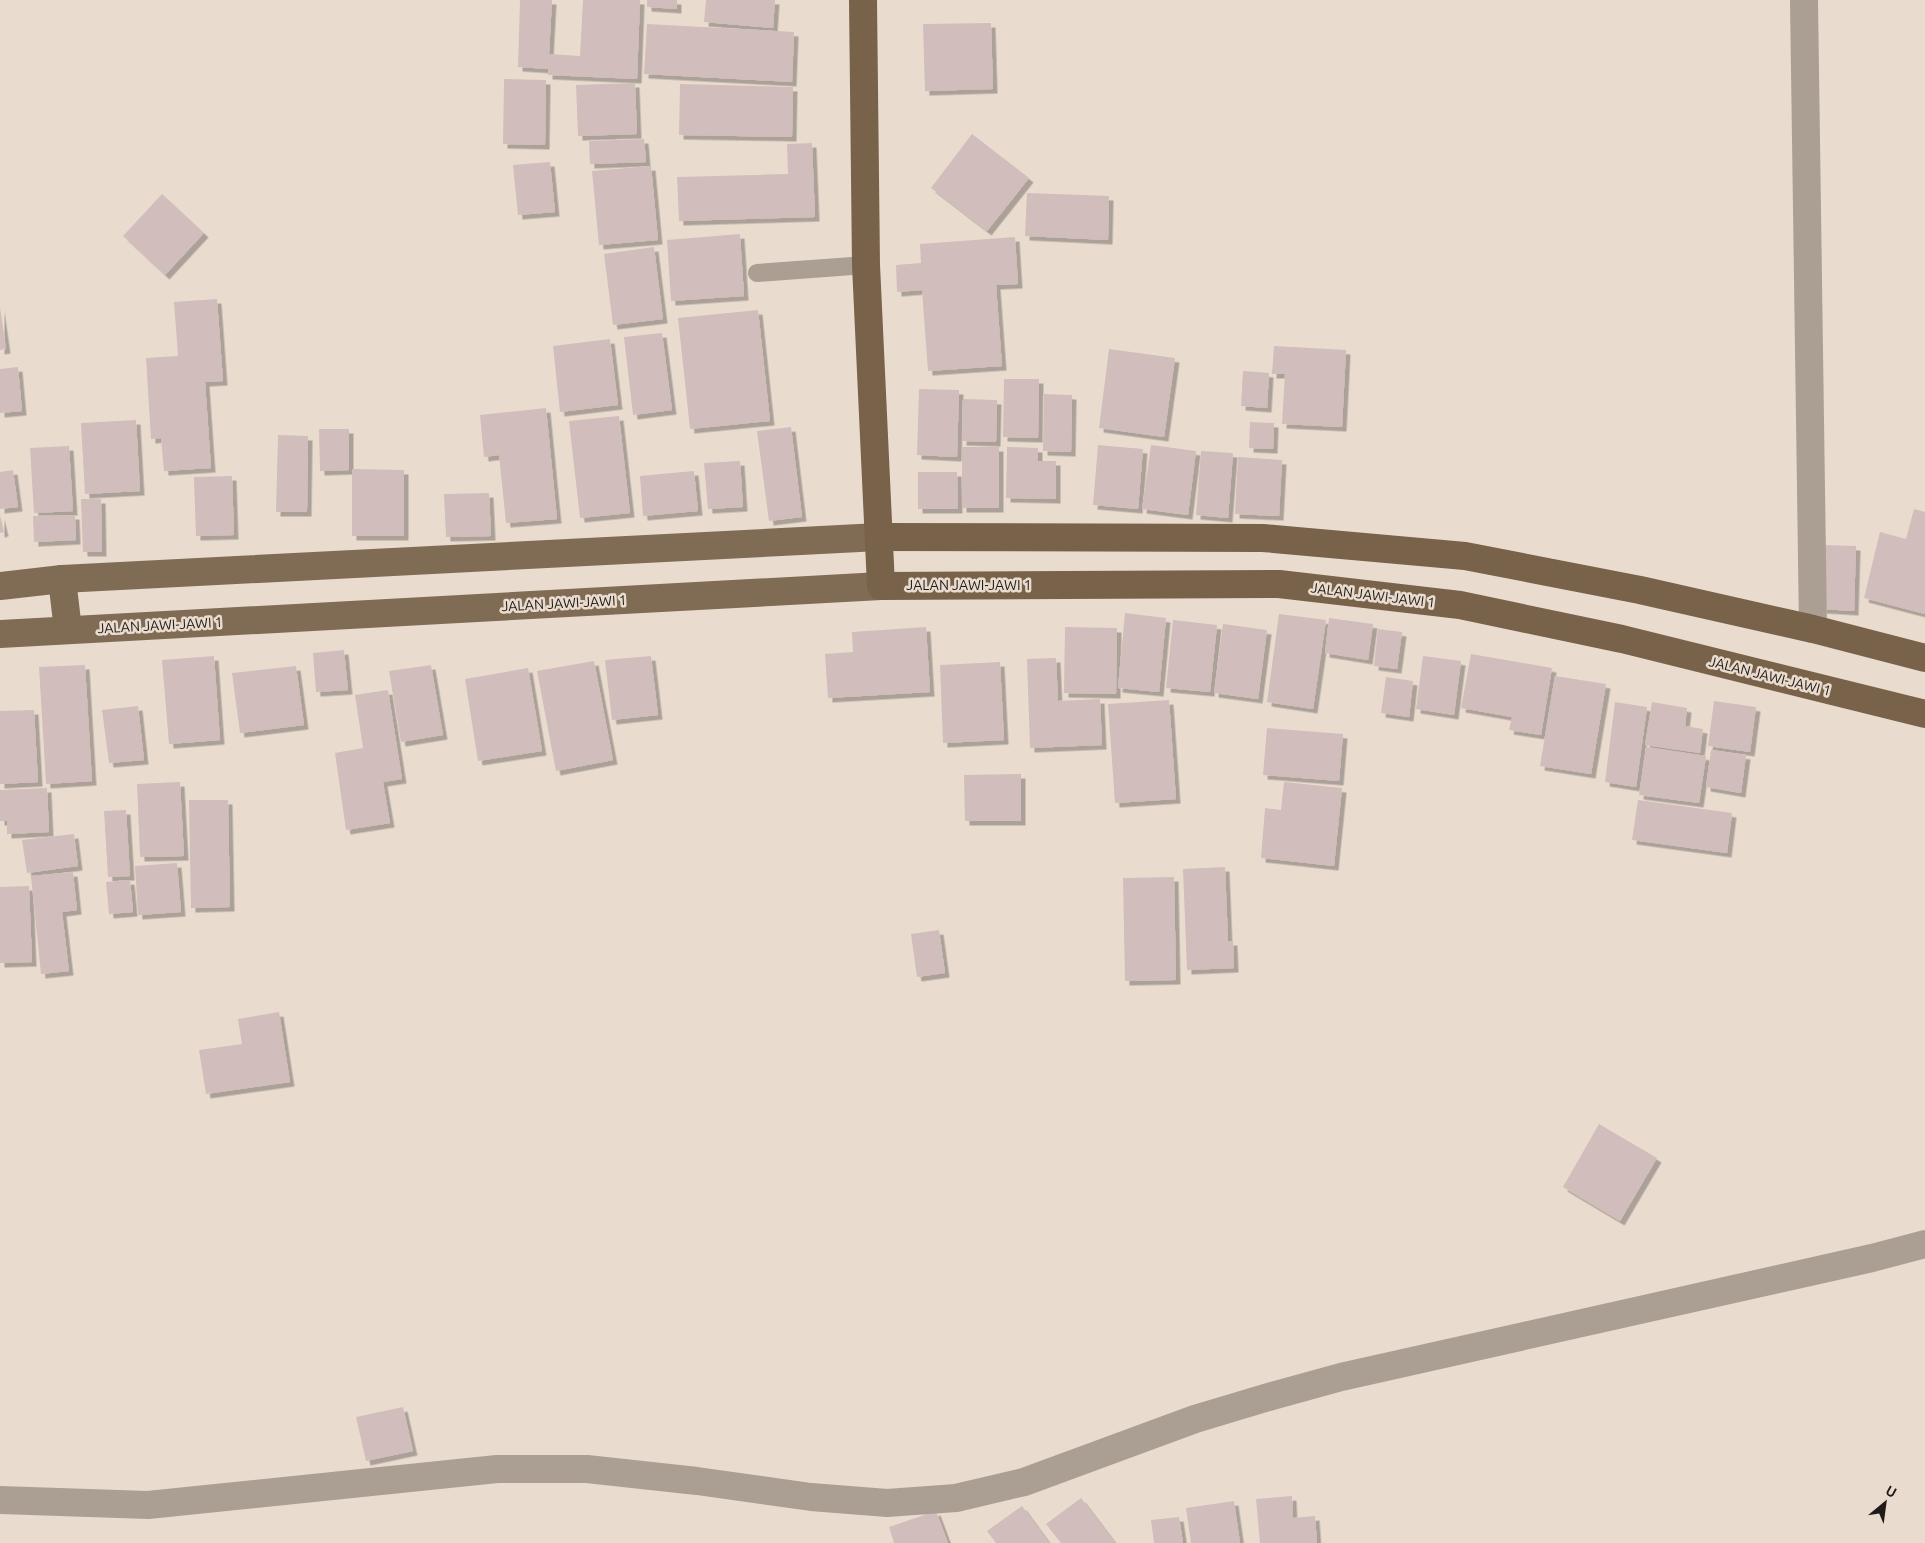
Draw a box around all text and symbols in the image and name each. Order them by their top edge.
street label: JALAN JAWI-JAWI 1 [906,577,1032,593]
street label: JALAN JAWI-JAWI 1 [1310,579,1436,611]
street label: JALAN JAWI-JAWI 1 [501,592,627,614]
street label: JALAN JAWI-JAWI 1 [97,614,223,636]
street label: JALAN JAWI-JAWI 1 [1707,653,1833,699]
north arrow [1860,1478,1910,1528]
text: U [1883,1482,1899,1501]

